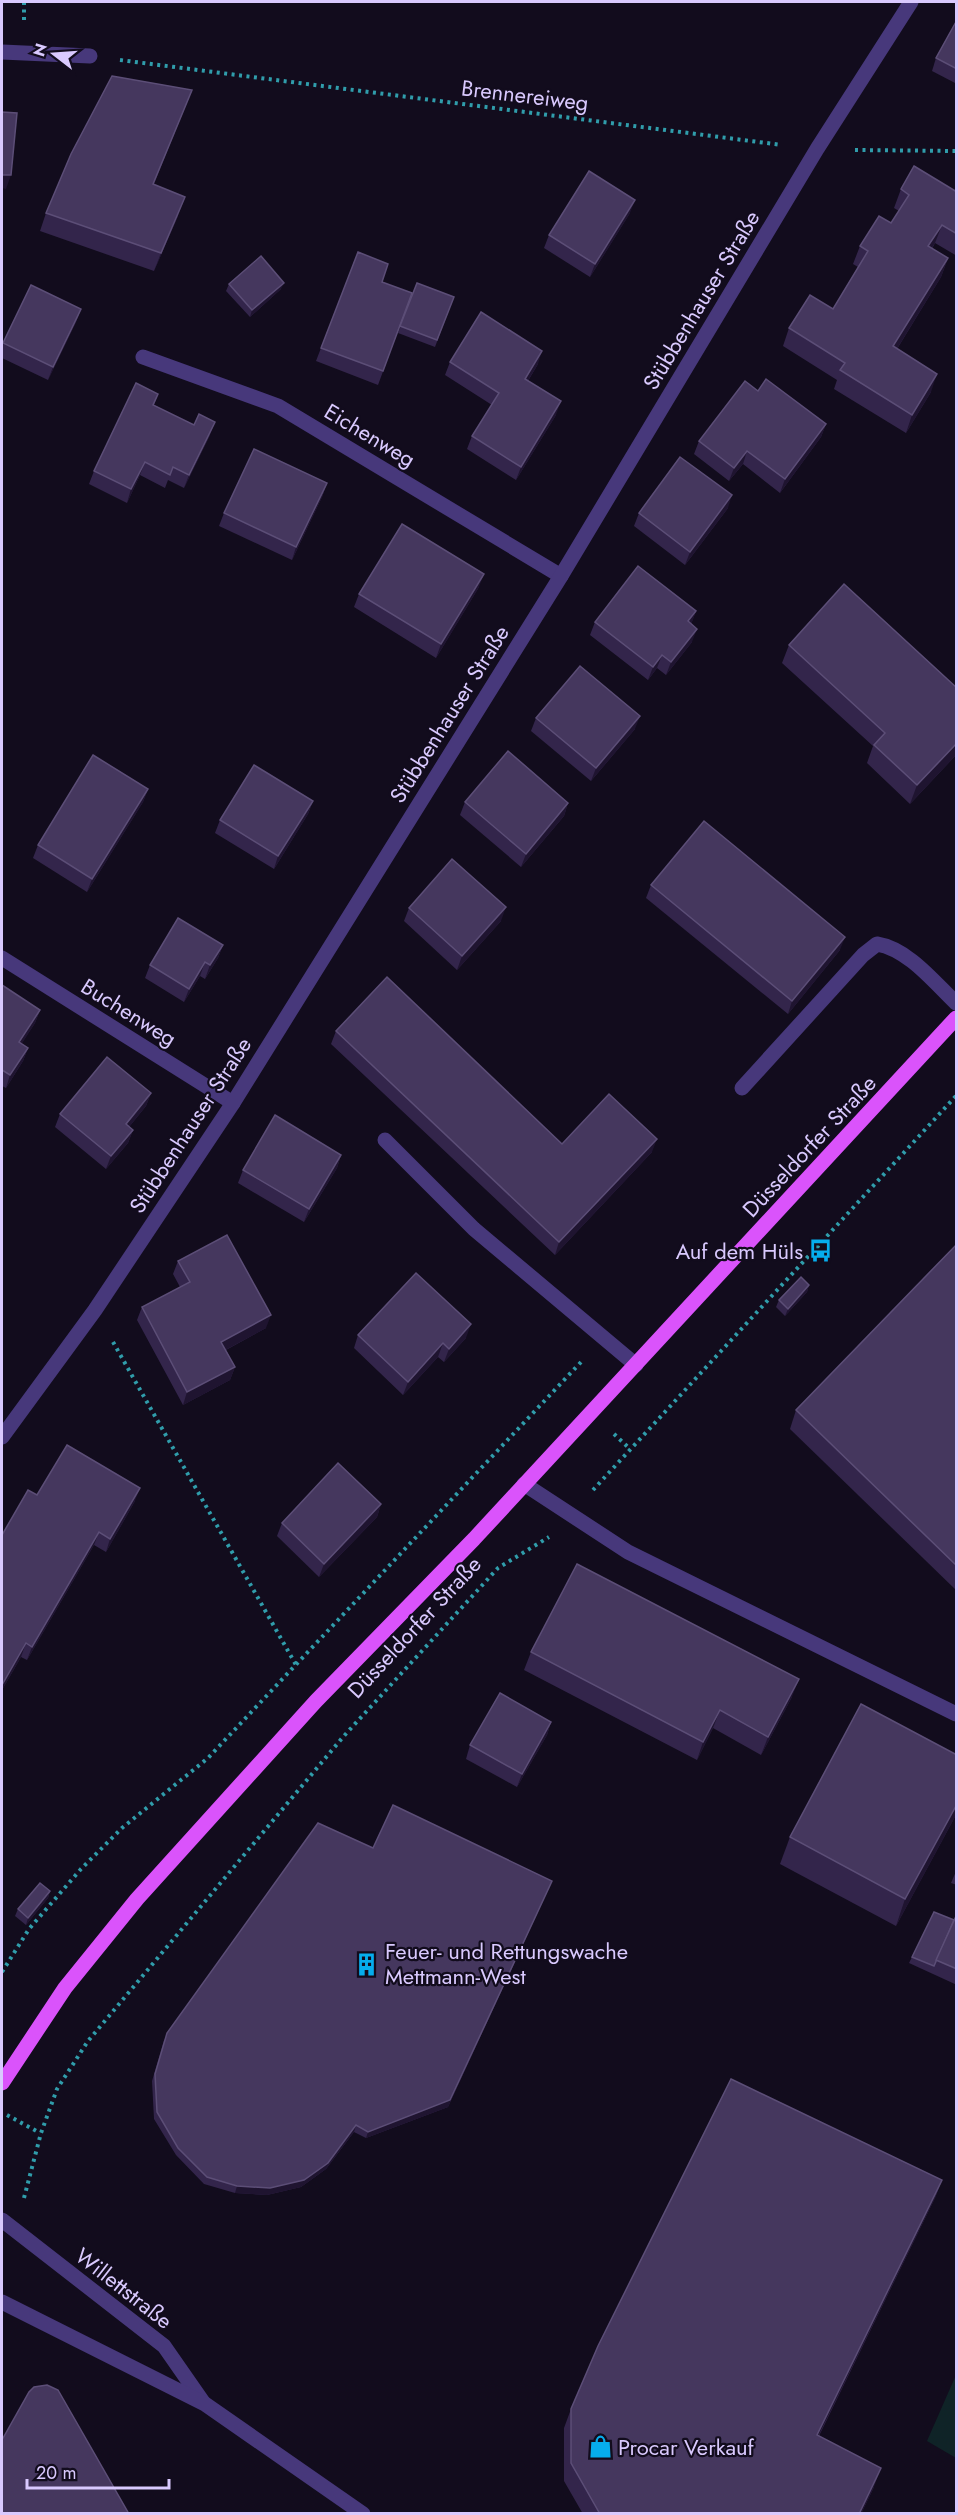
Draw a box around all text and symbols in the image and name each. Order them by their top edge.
north arrow [24,24,84,84]
text: N [27,40,53,59]
street label: Brennereiweg [460,71,590,119]
street label: Stübbenhauser Straße [635,204,767,396]
street label: Eichenweg [318,395,422,475]
street label: Stübbenhauser Straße [381,619,517,809]
street label: Buchenweg [75,970,183,1054]
street label: Stübbenhauser Straße [121,1031,259,1219]
street label: Düsseldorfer Straße [735,1068,883,1224]
place label: Auf dem Hüls [676,1235,803,1267]
bus stop icon: Auf dem Hüls [808,1238,834,1264]
street label: Düsseldorfer Straße [340,1549,488,1705]
place label: Feuer- und Rettungswache Mettmann-West [385,1935,628,1992]
building icon: Feuer- und Rettungswache Mettmann-West [354,1951,380,1977]
street label: Willettstraße [69,2240,179,2336]
place label: Procar Verkauf [618,2431,755,2463]
shop icon: Procar Verkauf [587,2434,613,2460]
scale bar [27,2452,170,2490]
text: 20 m [36,2460,76,2486]

